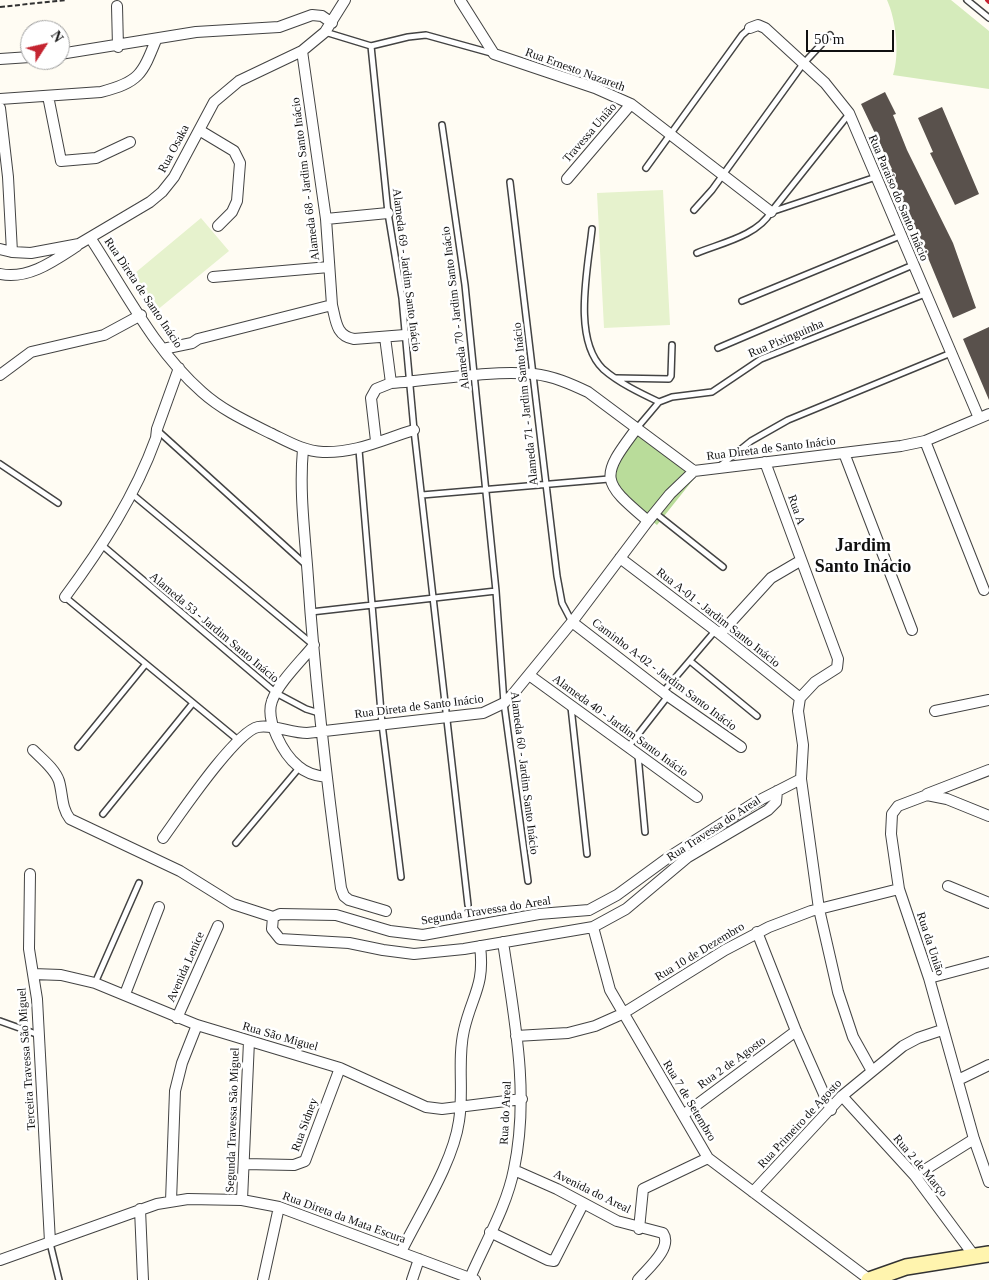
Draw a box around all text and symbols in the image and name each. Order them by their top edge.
north arrow [20,20,70,70]
scale bar [809,20,896,52]
text: N [48,28,66,45]
text: 50 m [814,31,844,47]
street label: Rua Ernesto Nazareth [523,45,627,95]
street label: Alameda 68 - Jardim Santo Inácio [289,97,323,261]
street label: Travessa União [560,100,620,166]
street label: Rua Osaka [155,123,193,175]
street label: Rua Paraiso do Santo Inâcio [865,133,931,263]
street label: Alameda 69 - Jardim Santo Inácio [389,188,423,352]
street label: Alameda 70 - Jardim Santo Inácio [439,226,473,390]
street label: Rua Direta de Santo Inácio [101,235,185,351]
street label: Rua Pixinguinha [746,317,826,361]
street label: Alameda 71 - Jardim Santo Inácio [510,322,542,486]
street label: Rua Direta de Santo Inácio [706,434,836,464]
street label: Rua A [784,493,808,527]
district label: Jardim Santo Inácio [815,535,911,578]
street label: Rua A-01 - Jardim Santo Inácio [653,565,783,671]
street label: Alameda 53 - Jardim Santo Inácio [146,570,282,686]
street label: Caminho A-02 - Jardim Santo Inácio [589,616,739,734]
street label: Alameda 40 - Jardim Santo Inácio [549,672,691,780]
street label: Alameda 60 - Jardim Santo Inácio [507,691,541,855]
street label: Rua Direta de Santo Inácio [354,692,484,722]
street label: Rua Travessa do Areal [664,793,764,865]
street label: Segunda Travessa do Areal [420,894,552,928]
street label: Rua da União [913,910,947,978]
street label: Rua 10 de Dezembro [653,920,747,984]
street label: Avenida Lenice [164,930,208,1004]
street label: Terceira Travessa São Miguel [15,987,39,1131]
street label: Rua São Miguel [241,1019,319,1055]
street label: Rua 2 de Agosto [695,1034,769,1092]
street label: Segunda Travessa São Miguel [223,1047,243,1193]
street label: Rua 7 de Setembro [659,1058,719,1144]
street label: Rua Primeiro de Agosto [755,1077,845,1171]
street label: Rua do Areal [497,1081,515,1145]
street label: Rua Sidney [289,1096,321,1154]
street label: Rua 2 de Março [890,1132,950,1200]
street label: Avenida do Areal [551,1167,633,1217]
street label: Rua Direta da Mata Escura [280,1189,408,1247]

